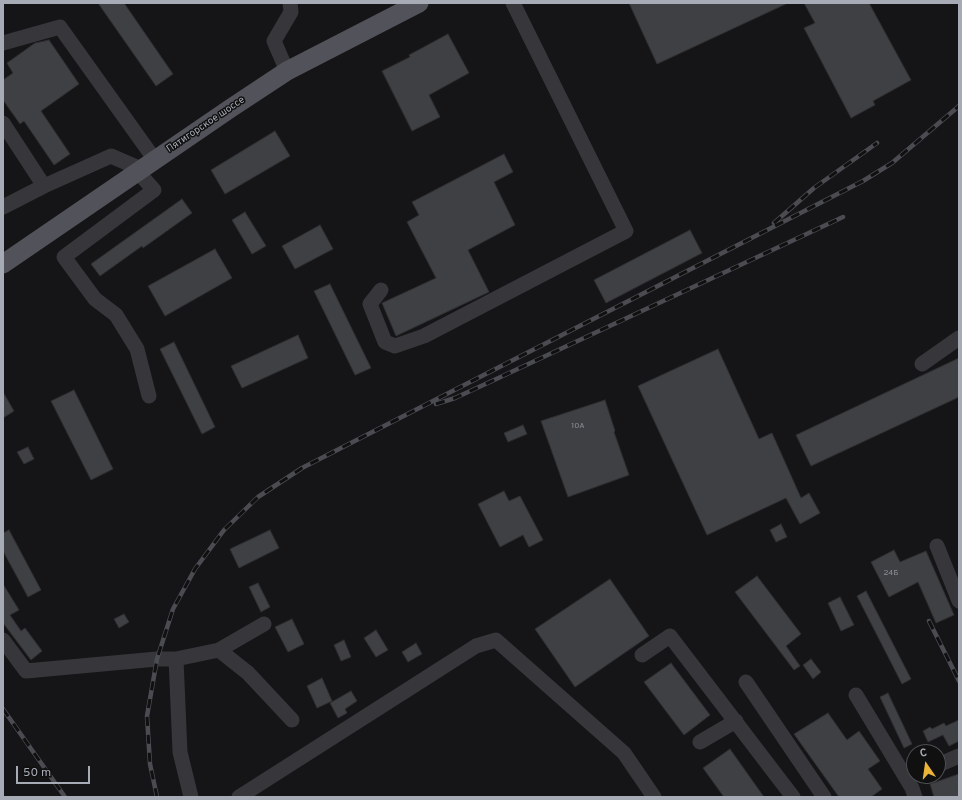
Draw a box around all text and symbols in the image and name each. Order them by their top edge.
street label: Пятигорское шоссе [165,94,247,156]
house number: 10А [571,421,585,431]
house number: 24Б [883,568,899,578]
north arrow [906,744,946,784]
text: С [919,746,929,761]
scale bar [18,758,92,784]
text: 50 m [23,765,51,781]

